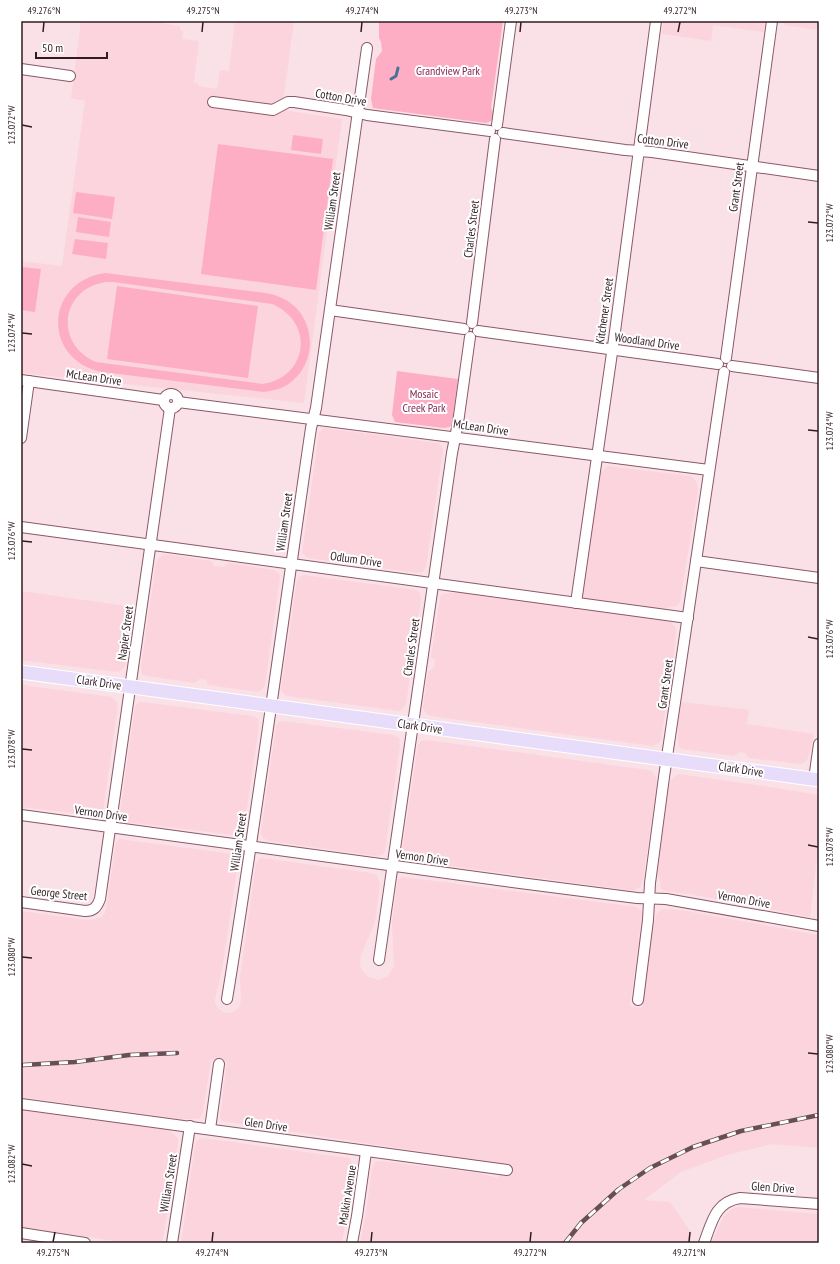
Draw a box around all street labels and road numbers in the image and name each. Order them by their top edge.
street label: Cotton Drive [314,85,368,109]
street label: Cotton Drive [636,130,690,152]
street label: Grant Street [725,161,747,213]
street label: William Street [320,170,344,231]
street label: Charles Street [460,199,482,259]
street label: Kitchener Street [592,276,616,345]
street label: Woodland Drive [613,329,681,353]
street label: McLean Drive [65,366,123,388]
street label: McLean Drive [452,416,510,438]
street label: William Street [272,491,296,552]
street label: Odlum Drive [329,548,383,570]
street label: Napier Street [114,604,136,661]
street label: Charles Street [400,617,423,677]
street label: Grant Street [654,658,676,710]
street label: Clark Drive [76,671,122,693]
street label: Clark Drive [397,715,443,737]
street label: Clark Drive [718,758,764,780]
street label: Vernon Drive [73,802,128,824]
street label: William Street [226,811,250,872]
street label: Vernon Drive [394,846,449,868]
street label: George Street [30,883,89,903]
street label: Vernon Drive [715,887,772,911]
street label: Glen Drive [244,1114,289,1134]
street label: William Street [156,1152,180,1213]
street label: Malkin Avenue [335,1164,359,1226]
street label: Glen Drive [751,1178,795,1196]

